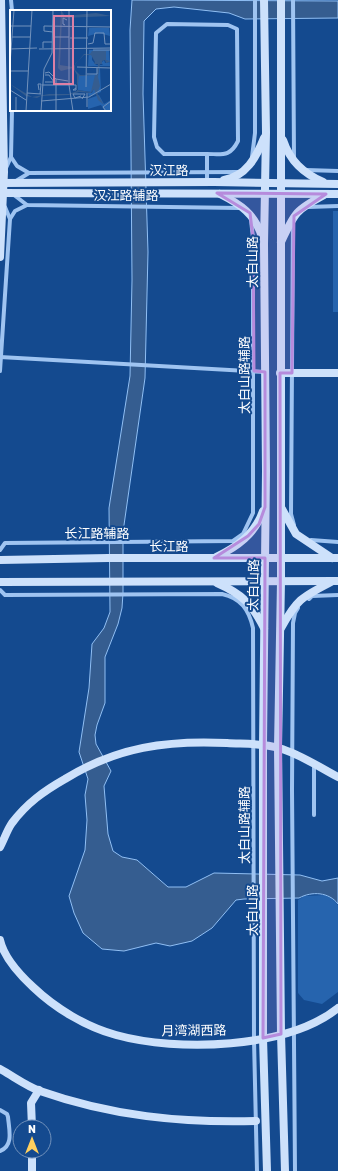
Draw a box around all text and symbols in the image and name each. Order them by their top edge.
inset map [10,10,111,111]
street label: 汉江路 [149,163,189,178]
street label: 汉江路辅路 [93,188,159,203]
street label: 太白山路 [245,236,260,288]
street label: 太白山路辅路 [237,336,252,414]
street label: 长江路辅路 [64,526,130,541]
street label: 长江路 [149,539,189,554]
street label: 太白山路 [246,559,261,611]
street label: 太白山路辅路 [237,786,252,864]
street label: 太白山路 [245,884,260,936]
street label: 月湾湖西路 [161,1022,227,1039]
north arrow [12,1119,52,1159]
text: N [28,1123,36,1136]

